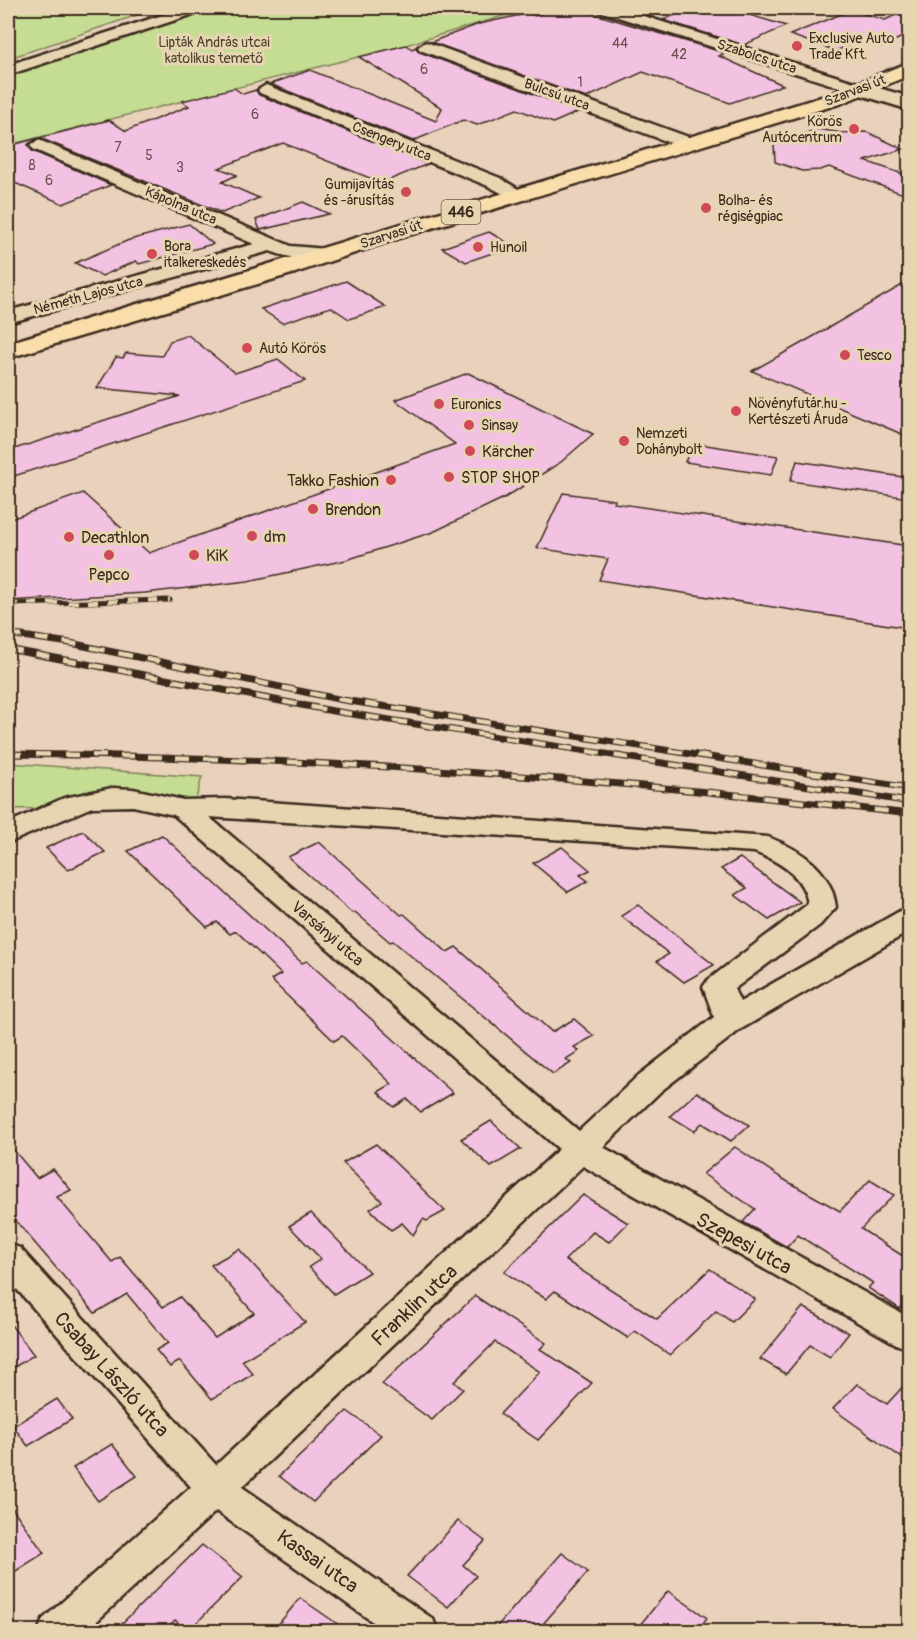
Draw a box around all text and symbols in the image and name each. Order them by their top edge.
place label: Exclusive Auto Trade Kft. [809,30,895,63]
park label: Lipták András utcai katolikus temető [158,34,270,67]
house number: 44 [612,35,628,52]
street label: Szabolcs utca [715,36,799,77]
marker: Exclusive Auto Trade Kft. [790,39,804,53]
house number: 42 [671,46,687,63]
house number: 6 [420,61,428,78]
street label: Szarvasi út [822,71,889,110]
house number: 1 [577,74,583,91]
street label: Bulcsú utca [522,75,592,114]
house number: 6 [251,106,259,123]
place label: Körös Autócentrum [762,113,843,146]
street label: Csengery utca [350,118,434,165]
marker: Körös Autócentrum [847,122,861,136]
house number: 7 [114,139,122,156]
house number: 5 [145,147,153,164]
house number: 8 [28,157,36,174]
house number: 3 [176,159,184,176]
house number: 6 [45,172,53,189]
place label: Gumijavítás és -árusítás [324,176,395,209]
street label: Kápolna utca [142,183,219,228]
marker: Gumijavítás és -árusítás [399,185,413,199]
place label: Bolha- és régiségpiac [718,192,783,225]
road number: 446 [442,200,480,224]
marker: Bolha- és régiségpiac [699,201,713,215]
street label: Szarvasi út [358,216,425,253]
place label: Bora italkereskedés [164,238,247,271]
place label: Hunoil [490,239,527,256]
marker: Hunoil [471,240,485,254]
marker: Bora italkereskedés [145,247,159,261]
street label: Németh Lajos utca [32,273,145,318]
place label: Autó Körös [259,340,327,357]
marker: Autó Körös [240,341,254,355]
place label: Tesco [857,347,892,364]
marker: Tesco [838,348,852,362]
place label: Növényfutár.hu - Kertészeti Áruda [748,395,848,428]
place label: Euronics [451,396,502,413]
marker: Euronics [432,397,446,411]
marker: Növényfutár.hu - Kertészeti Áruda [729,404,743,418]
place label: Sinsay [481,417,518,434]
marker: Sinsay [462,418,476,432]
place label: Nemzeti Dohánybolt [636,425,703,458]
marker: Nemzeti Dohánybolt [617,434,631,448]
place label: Kärcher [482,442,534,462]
marker: Kärcher [463,444,477,458]
place label: STOP SHOP [461,468,540,488]
marker: STOP SHOP [442,470,456,484]
place label: Takko Fashion [287,471,379,491]
marker: Takko Fashion [384,473,398,487]
place label: Brendon [325,500,381,520]
marker: Brendon [306,502,320,516]
place label: dm [264,527,286,547]
place label: Decathlon [81,528,149,548]
marker: dm [245,529,259,543]
marker: Decathlon [62,530,76,544]
place label: KiK [206,546,228,566]
marker: Pepco [102,548,116,562]
marker: KiK [187,548,201,562]
place label: Pepco [89,565,130,585]
street label: Varsányi utca [287,897,368,971]
street label: Szepesi utca [691,1207,796,1280]
street label: Franklin utca [366,1259,463,1352]
street label: Csabay László utca [49,1306,175,1442]
street label: Kassai utca [272,1524,363,1599]

